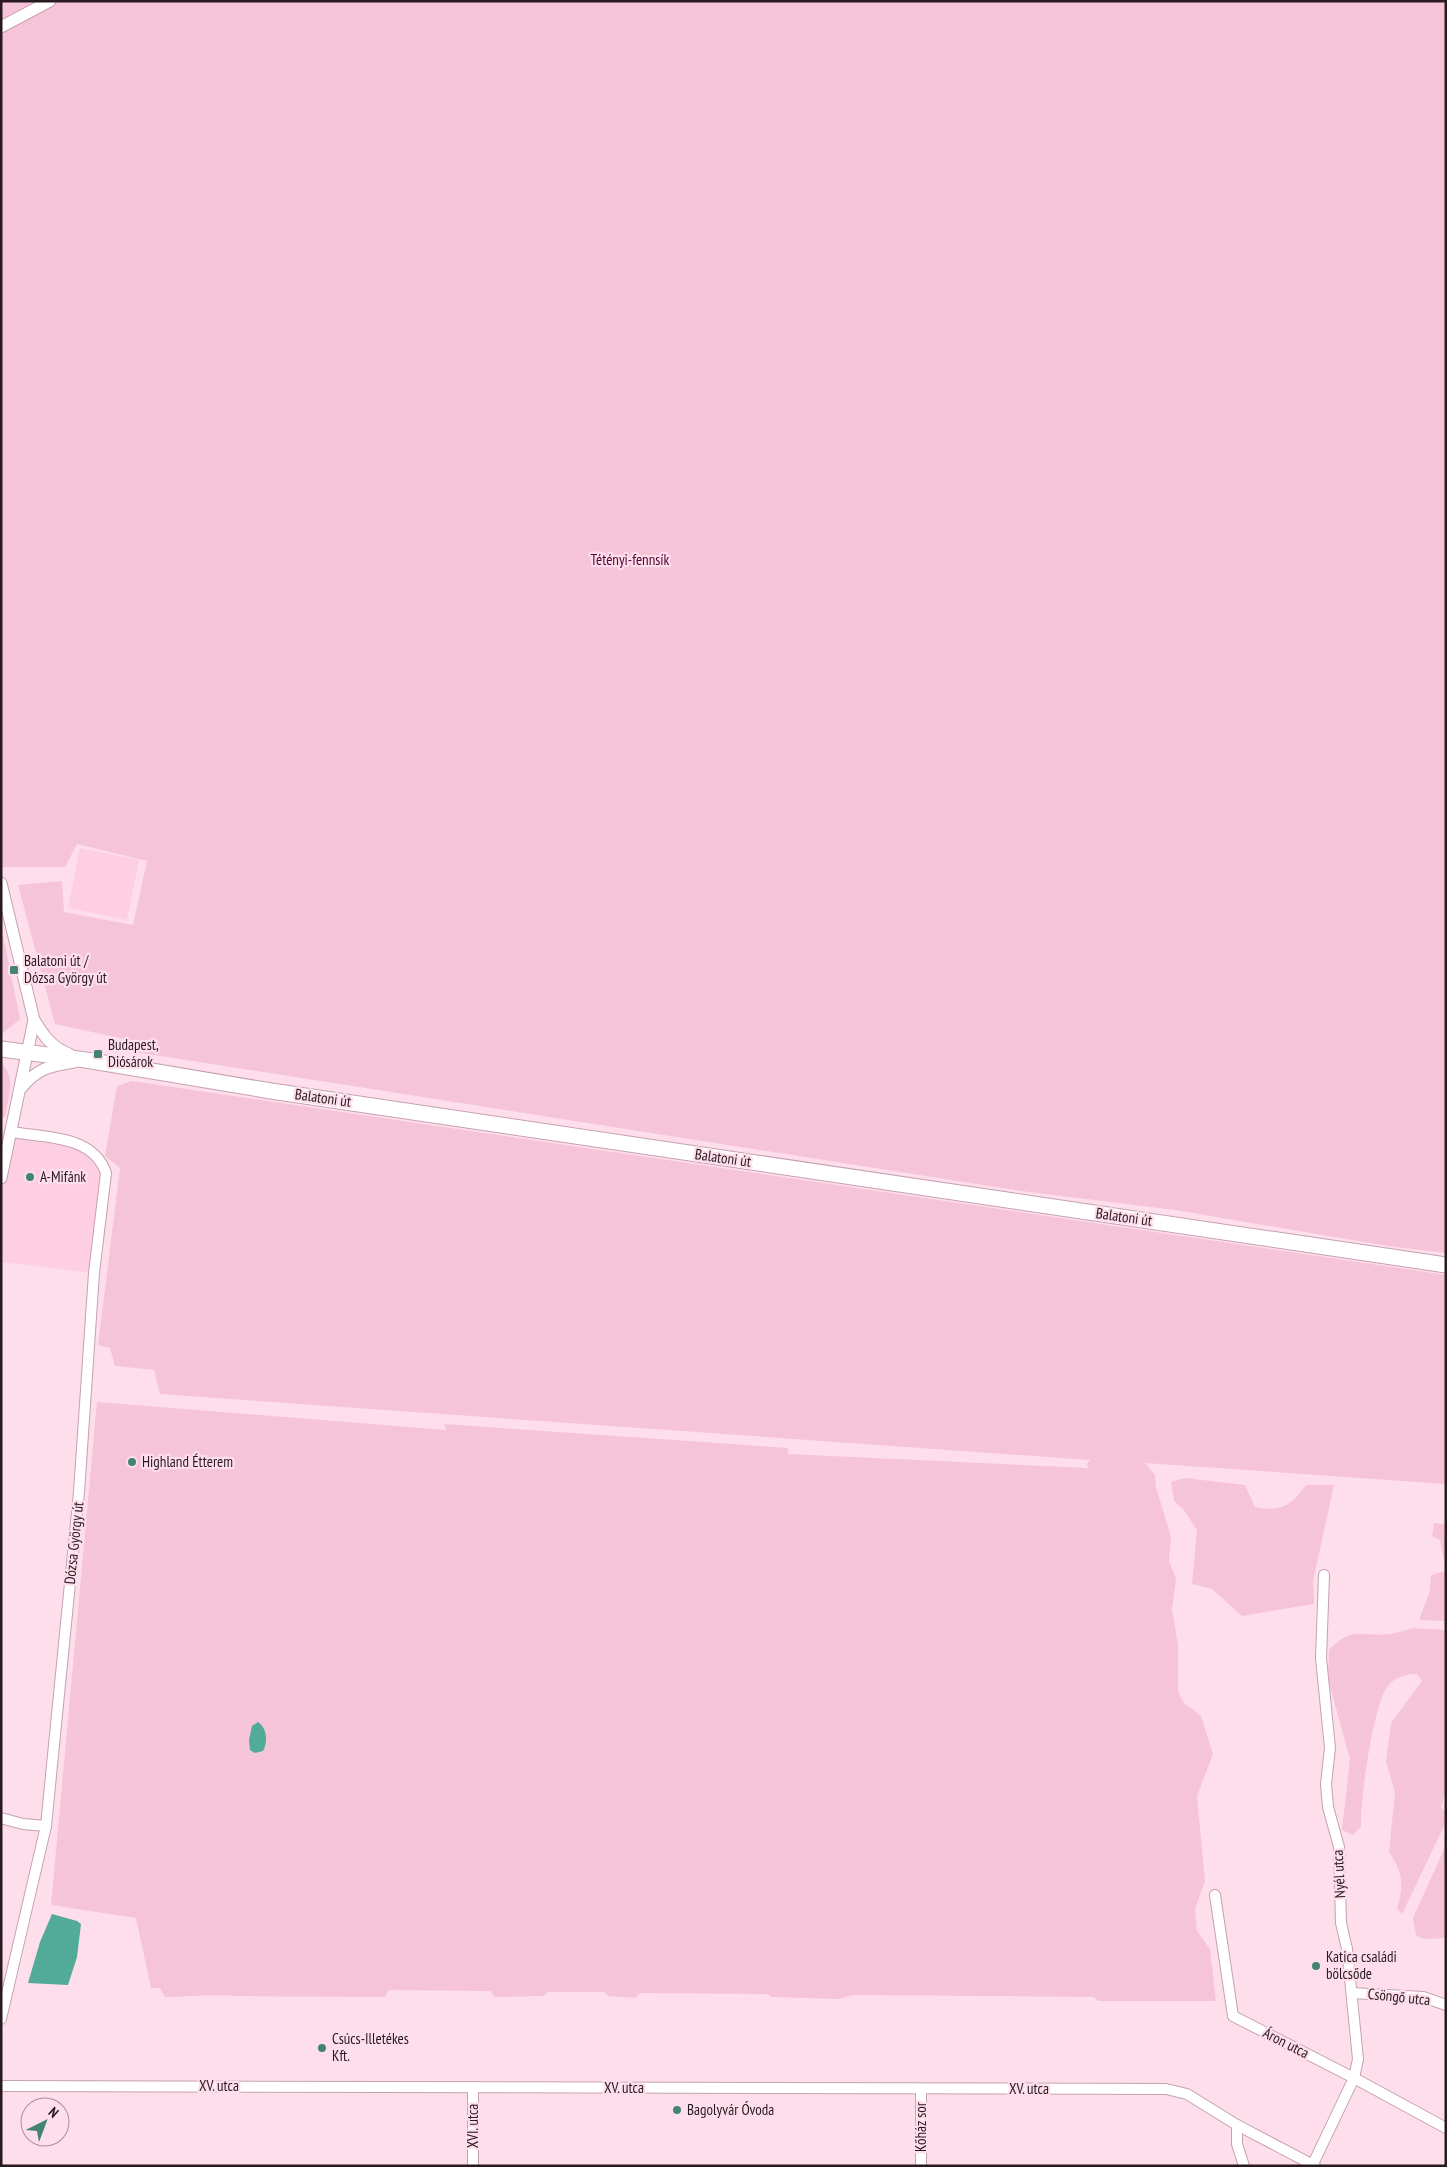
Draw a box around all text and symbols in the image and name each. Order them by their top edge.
park label: Tétényi-fennsík [591,550,670,569]
place label: Balatoni út / Dózsa György út [24,951,107,987]
marker: Balatoni út / Dózsa György út [8,964,20,976]
place label: Budapest, Diósárok [108,1035,159,1071]
marker: Budapest, Diósárok [92,1048,104,1060]
street label: Balatoni út [294,1084,352,1111]
street label: Balatoni út [694,1144,752,1171]
place label: A-Mifánk [40,1167,86,1186]
marker: A-Mifánk [24,1171,36,1183]
street label: Balatoni út [1095,1203,1153,1230]
place label: Highland Étterem [142,1452,233,1471]
marker: Highland Étterem [126,1456,138,1468]
street label: Dózsa György út [60,1501,87,1585]
street label: Nyél utca [1328,1849,1349,1899]
place label: Katica családi bölcsőde [1326,1947,1397,1983]
marker: Katica családi bölcsőde [1310,1960,1322,1972]
street label: Csöngő utca [1367,1984,1431,2009]
street label: Áron utca [1260,2023,1313,2062]
place label: Csúcs-Illetékes Kft. [332,2029,409,2065]
marker: Csúcs-Illetékes Kft. [316,2042,328,2054]
street label: XV. utca [199,2076,239,2095]
street label: XV. utca [604,2078,644,2097]
street label: XV. utca [1009,2079,1049,2098]
north arrow [20,2097,70,2147]
place label: Bagolyvár Óvoda [687,2100,774,2119]
street label: Kőház sor [911,2101,930,2152]
text: N [45,2103,63,2122]
street label: XVI. utca [463,2104,482,2148]
marker: Bagolyvár Óvoda [671,2104,683,2116]

